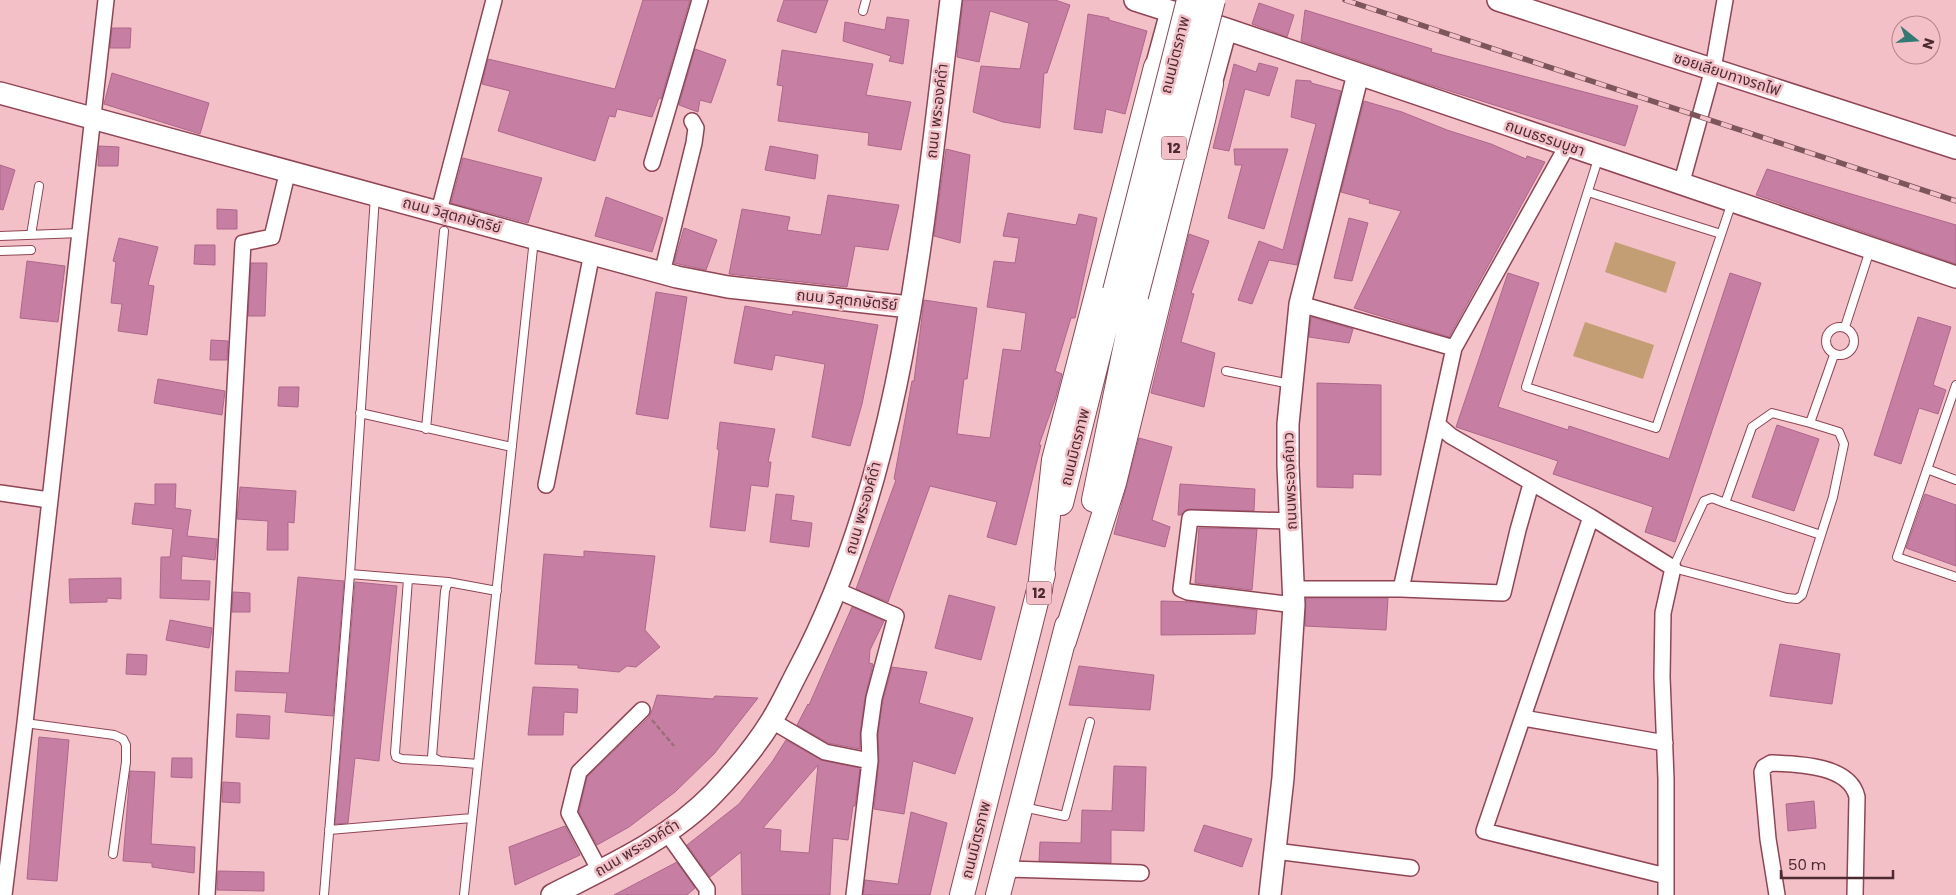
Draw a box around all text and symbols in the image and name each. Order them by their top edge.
street label: ถนนมิตรภาพ [1155,14,1194,96]
north arrow [1891,15,1941,65]
text: N [1917,36,1940,52]
street label: ซอยเลียบทางรถไฟ [1671,46,1783,101]
street label: ถนน พระองค์ดำ [920,62,953,160]
street label: ถนนธรรมบูชา [1503,114,1588,161]
road number: 12 [1162,136,1186,160]
street label: ถนน วิสุตกษัตริย์ [400,191,504,238]
street label: ถนน วิสุตกษัตริย์ [796,284,899,315]
street label: ถนนมิตรภาพ [1055,406,1094,488]
street label: ถนนพระองค์ขาว [1277,432,1302,530]
street label: ถนน พระองค์ดำ [839,459,886,557]
road number: 12 [1026,582,1052,604]
street label: ถนนมิตรภาพ [956,799,995,881]
street label: ถนน พระองค์ดำ [590,814,683,881]
scale bar [1781,848,1894,880]
text: 50 m [1788,854,1826,875]

